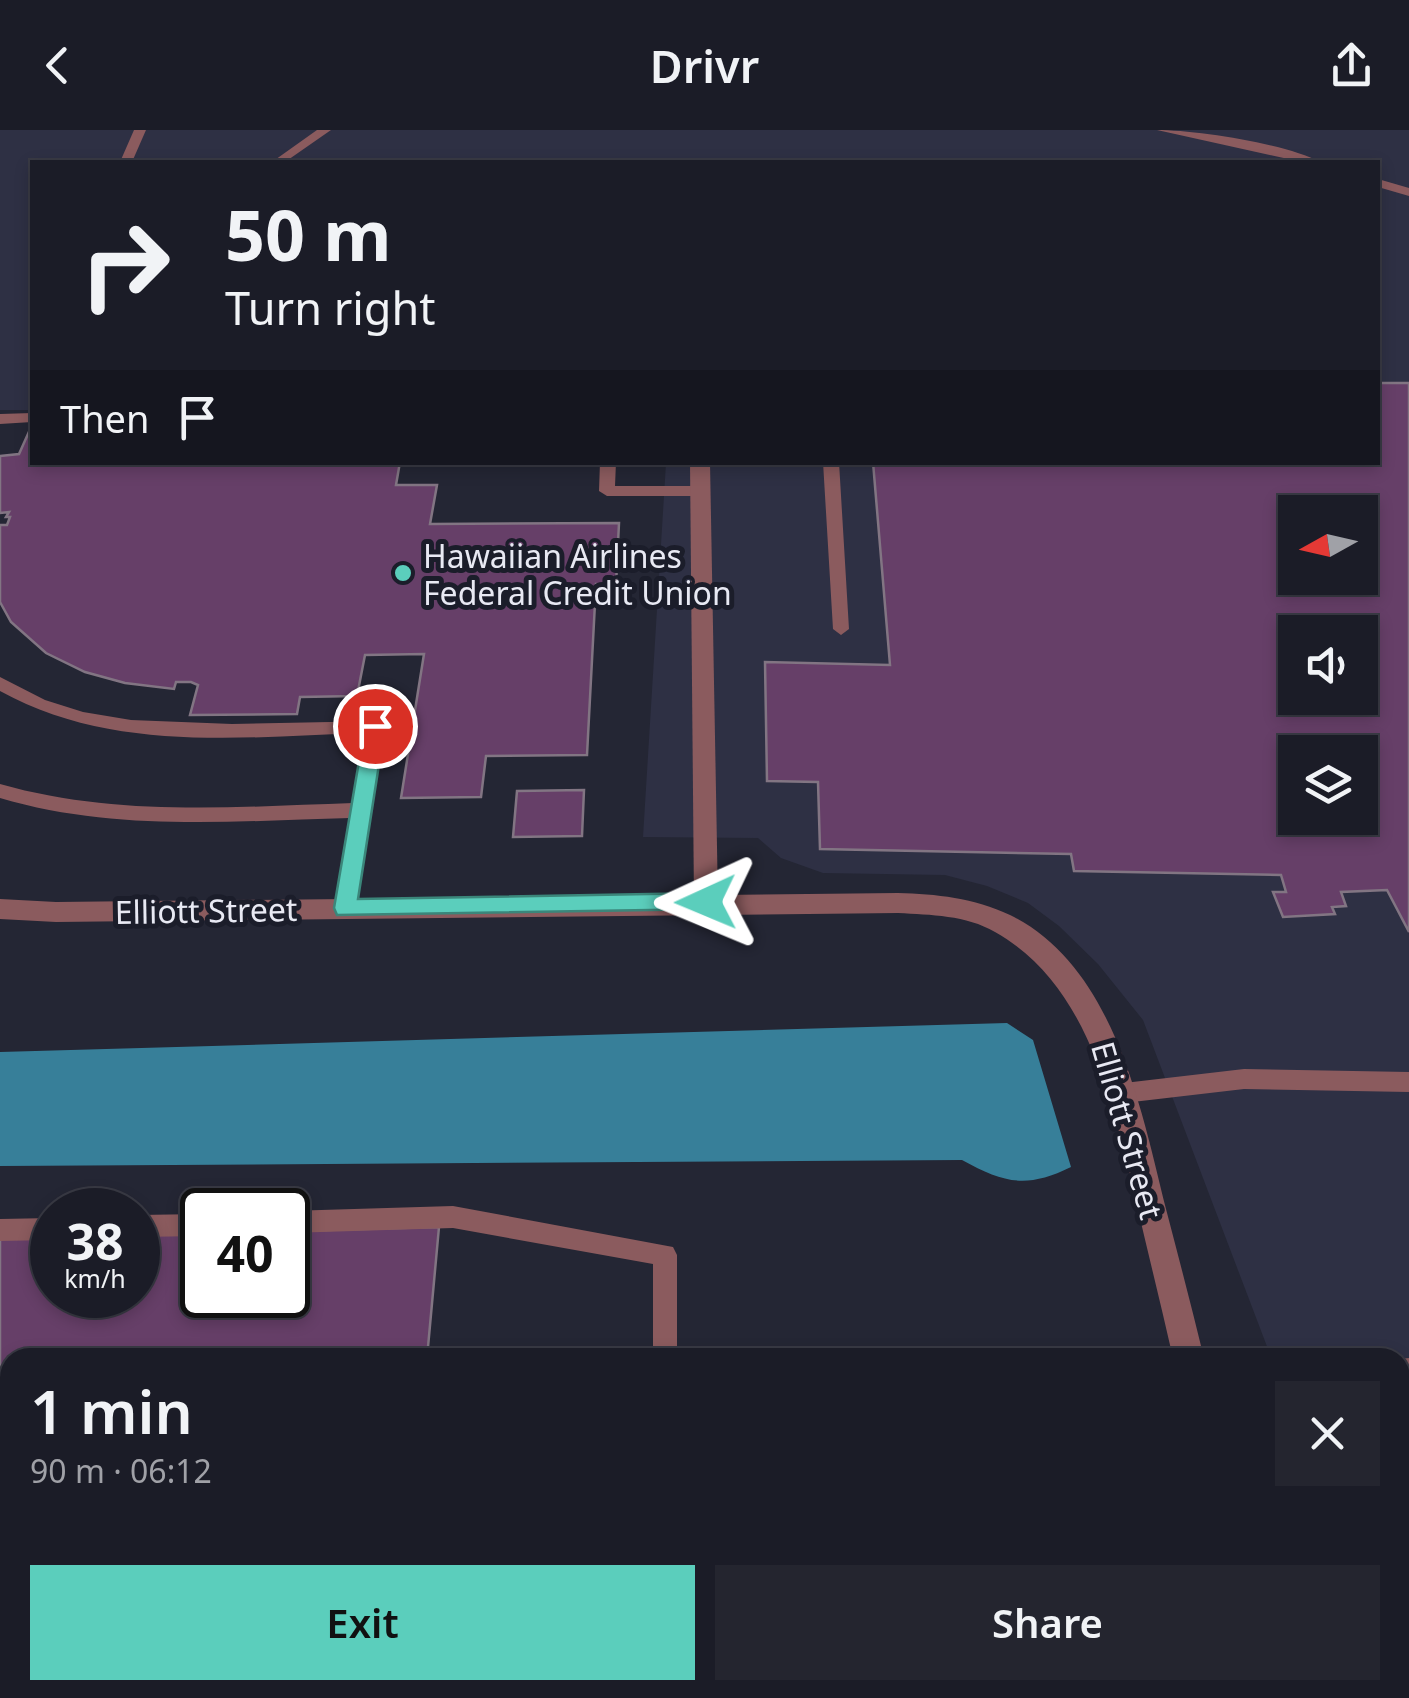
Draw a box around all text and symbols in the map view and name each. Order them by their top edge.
text: Drivr [650,35,759,96]
icon: back [30,38,85,93]
icon: share [1324,38,1379,93]
text: 50 m [225,186,392,282]
icon: right [60,200,190,330]
text: Turn right [225,277,436,338]
icon: arrive [170,390,225,445]
text: Then [60,392,150,444]
north arrow [1278,495,1378,595]
map controls [1278,495,1378,835]
place label: Hawaiian Airlines Federal Credit Union [423,534,732,614]
marker: Hawaiian Airlines Federal Credit Union [392,562,414,584]
button: sound [1278,615,1378,715]
pin [333,684,418,769]
icon: arrive [348,699,403,754]
button: layers [1278,735,1378,835]
position arrow [654,850,758,954]
street label: Elliott Street [114,887,298,933]
street label: Elliott Street [1082,1036,1174,1224]
speed limit sign: 40 [180,1188,310,1318]
text: 38 [66,1207,124,1275]
text: km/h [64,1261,126,1295]
text: 1 min [30,1370,193,1452]
button: close [1275,1381,1380,1486]
text: 90 m · 06:12 [30,1449,212,1492]
button: Exit [30,1565,695,1680]
button: Share [715,1565,1380,1680]

